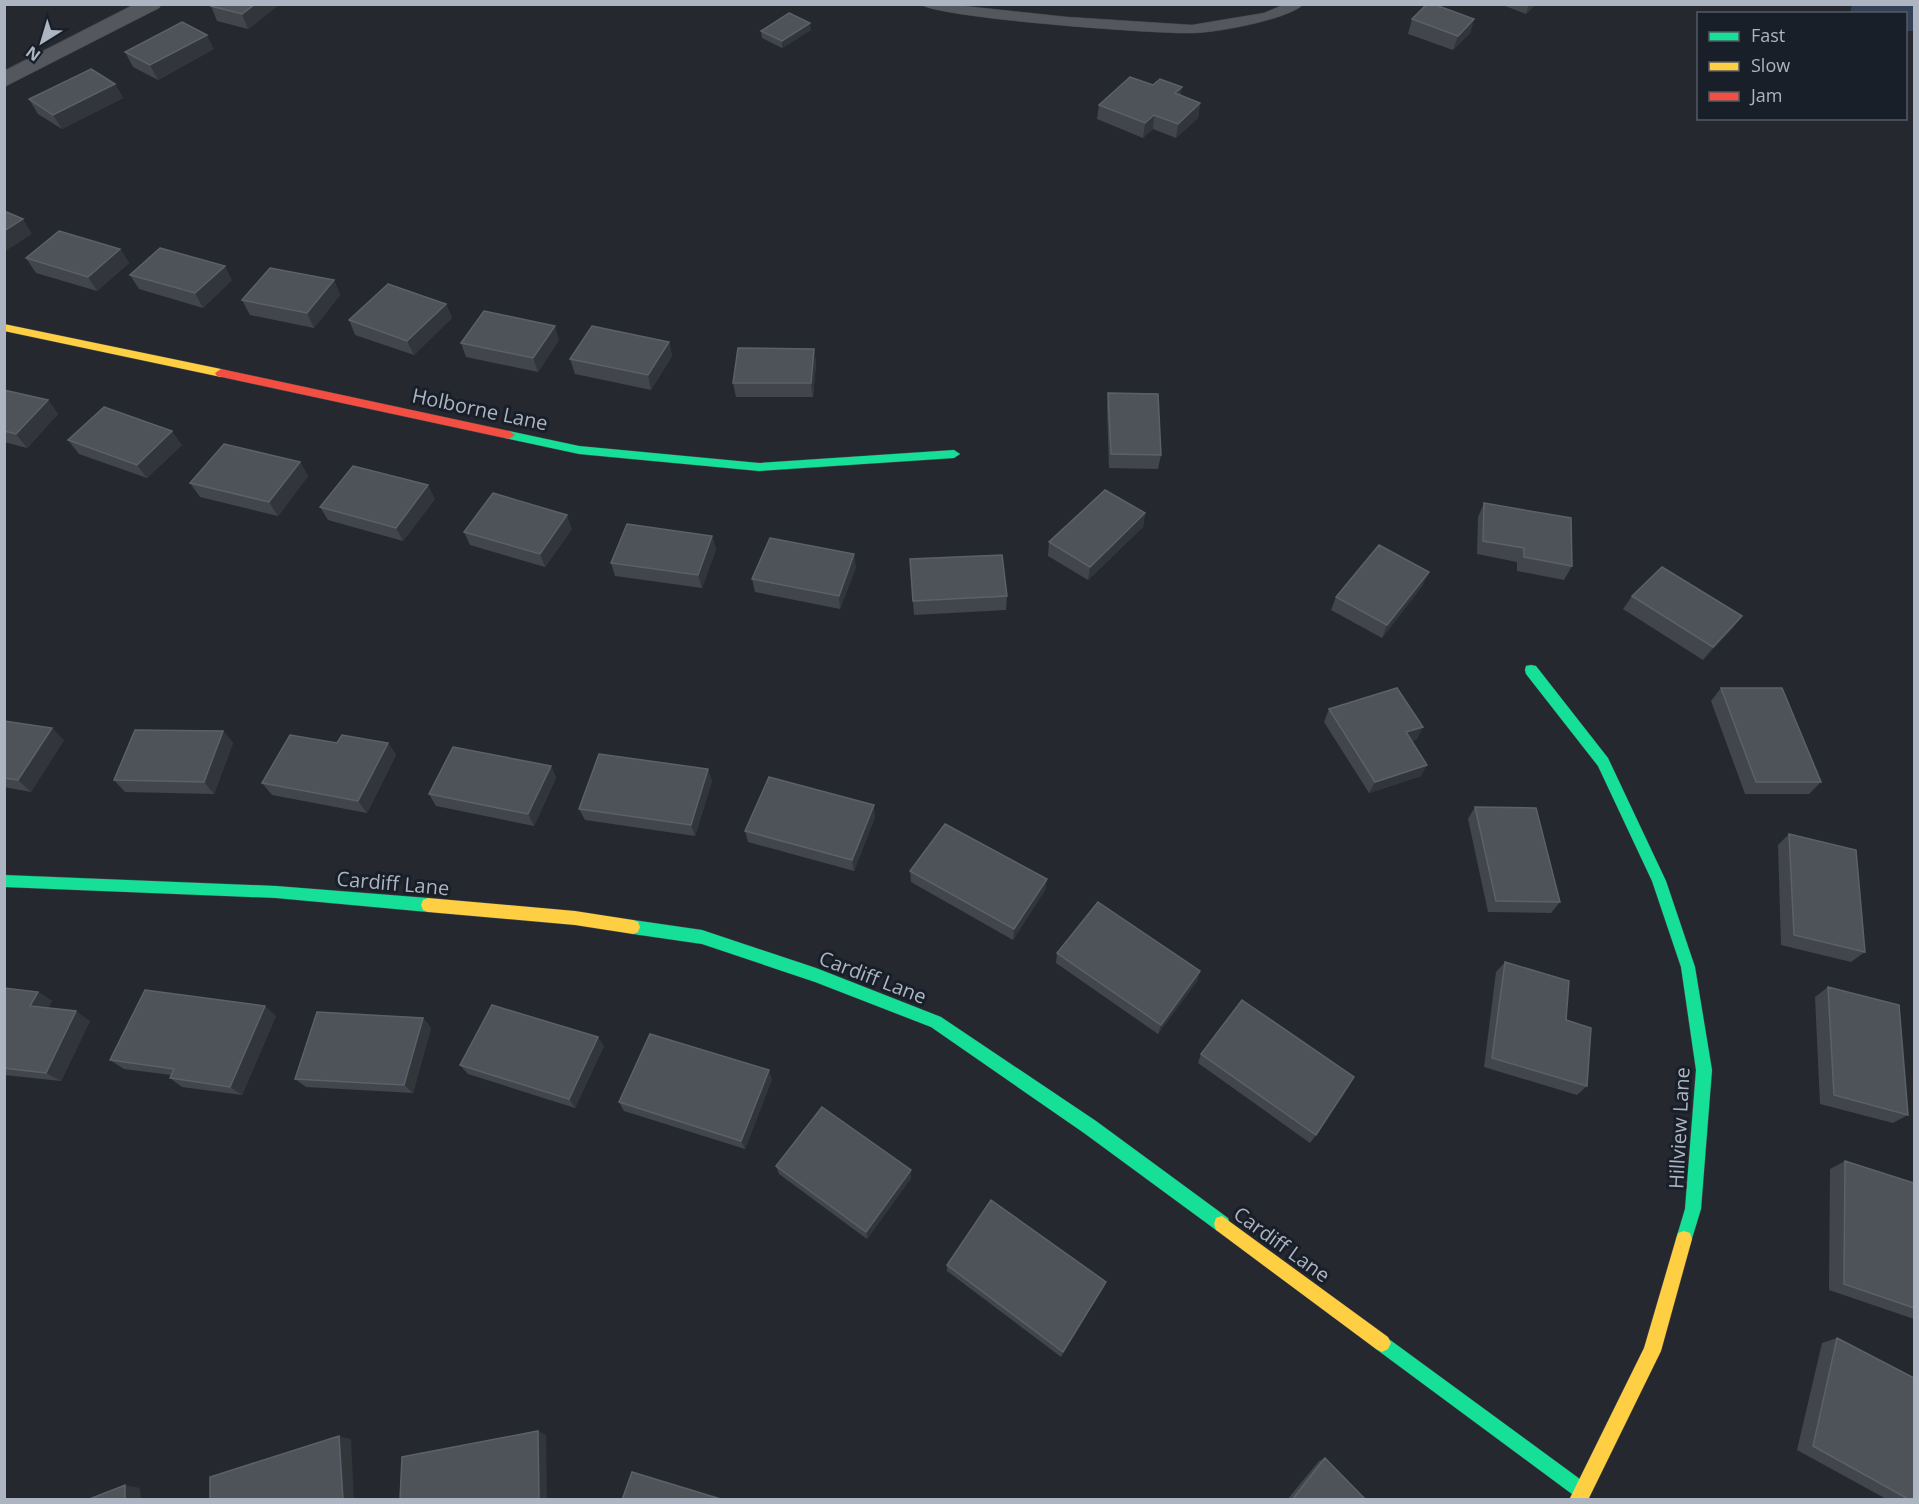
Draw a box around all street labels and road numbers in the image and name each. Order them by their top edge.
street label: Holborne Lane [410,381,550,437]
street label: Cardiff Lane [336,865,450,901]
street label: Cardiff Lane [815,944,931,1010]
street label: Hillview Lane [1662,1066,1696,1190]
street label: Cardiff Lane [1228,1200,1336,1288]

